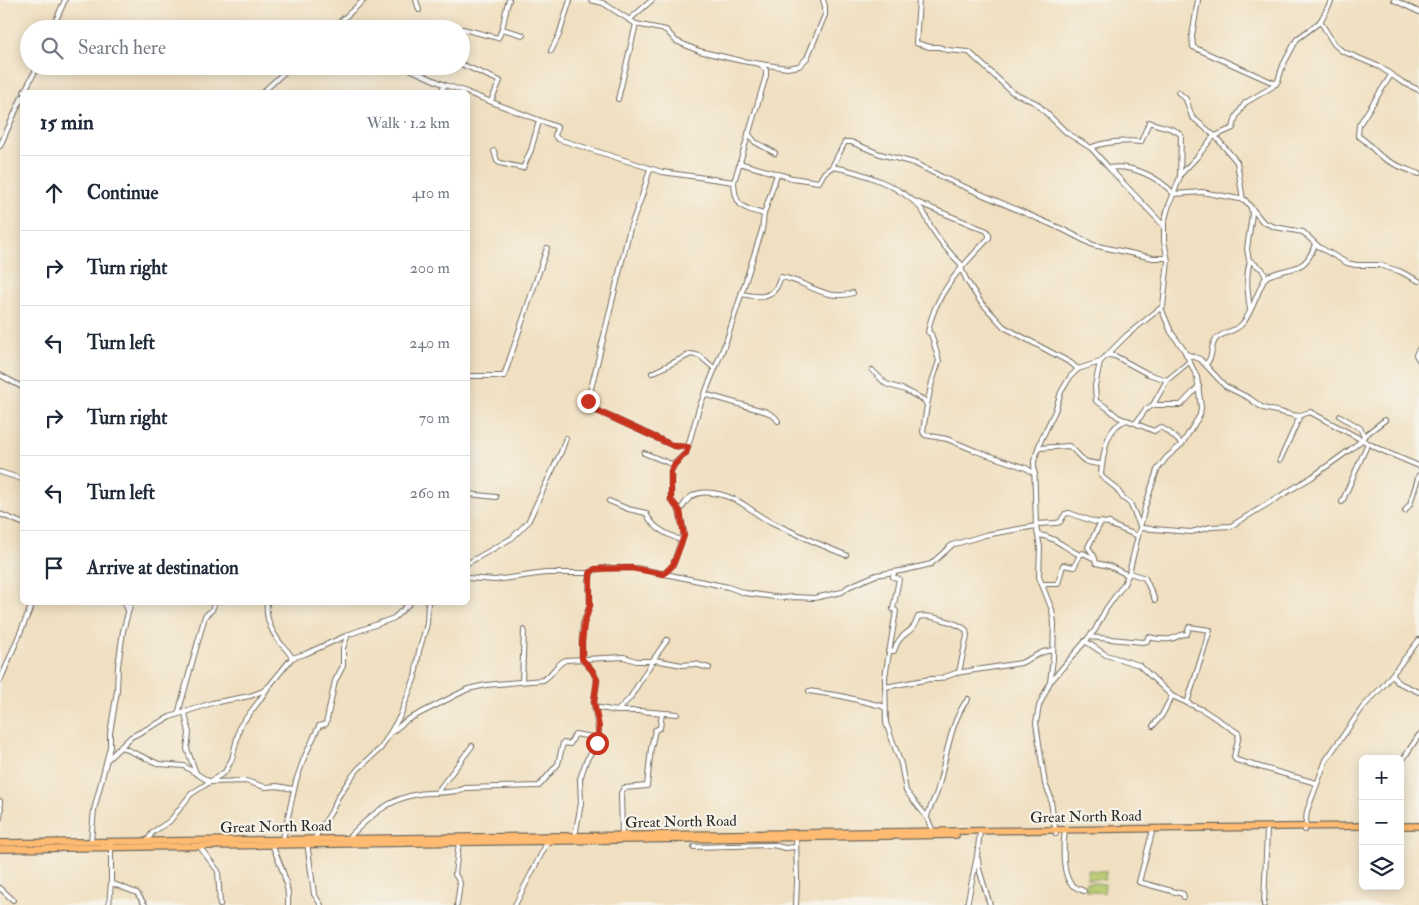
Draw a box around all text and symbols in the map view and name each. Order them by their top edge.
search box [20,20,470,75]
icon: search [38,34,66,62]
text: Search here [78,36,166,60]
text: 15 min [40,109,94,136]
text: Walk · 1.2 km [367,113,450,133]
icon: ahead [40,179,68,207]
text: Continue [87,181,158,205]
text: 410 m [412,183,450,203]
icon: right [40,254,68,282]
text: Turn right [87,256,167,280]
text: 200 m [410,258,450,278]
icon: left [40,329,68,357]
text: Turn left [87,331,155,355]
text: 240 m [409,333,450,353]
route end [577,390,600,413]
icon: right [40,404,68,432]
text: Turn right [87,406,167,430]
text: 70 m [419,408,450,428]
icon: left [40,479,68,507]
text: Turn left [87,481,155,505]
text: 260 m [410,483,450,503]
icon: arrive [40,554,68,582]
text: Arrive at destination [87,556,239,580]
route start [586,732,609,755]
map controls [1359,755,1404,890]
button: + [1359,755,1404,800]
button: − [1359,800,1404,845]
street label: Great North Road [1030,807,1143,827]
street label: Great North Road [625,812,738,832]
street label: Great North Road [220,817,333,837]
button: layers [1359,845,1404,890]

